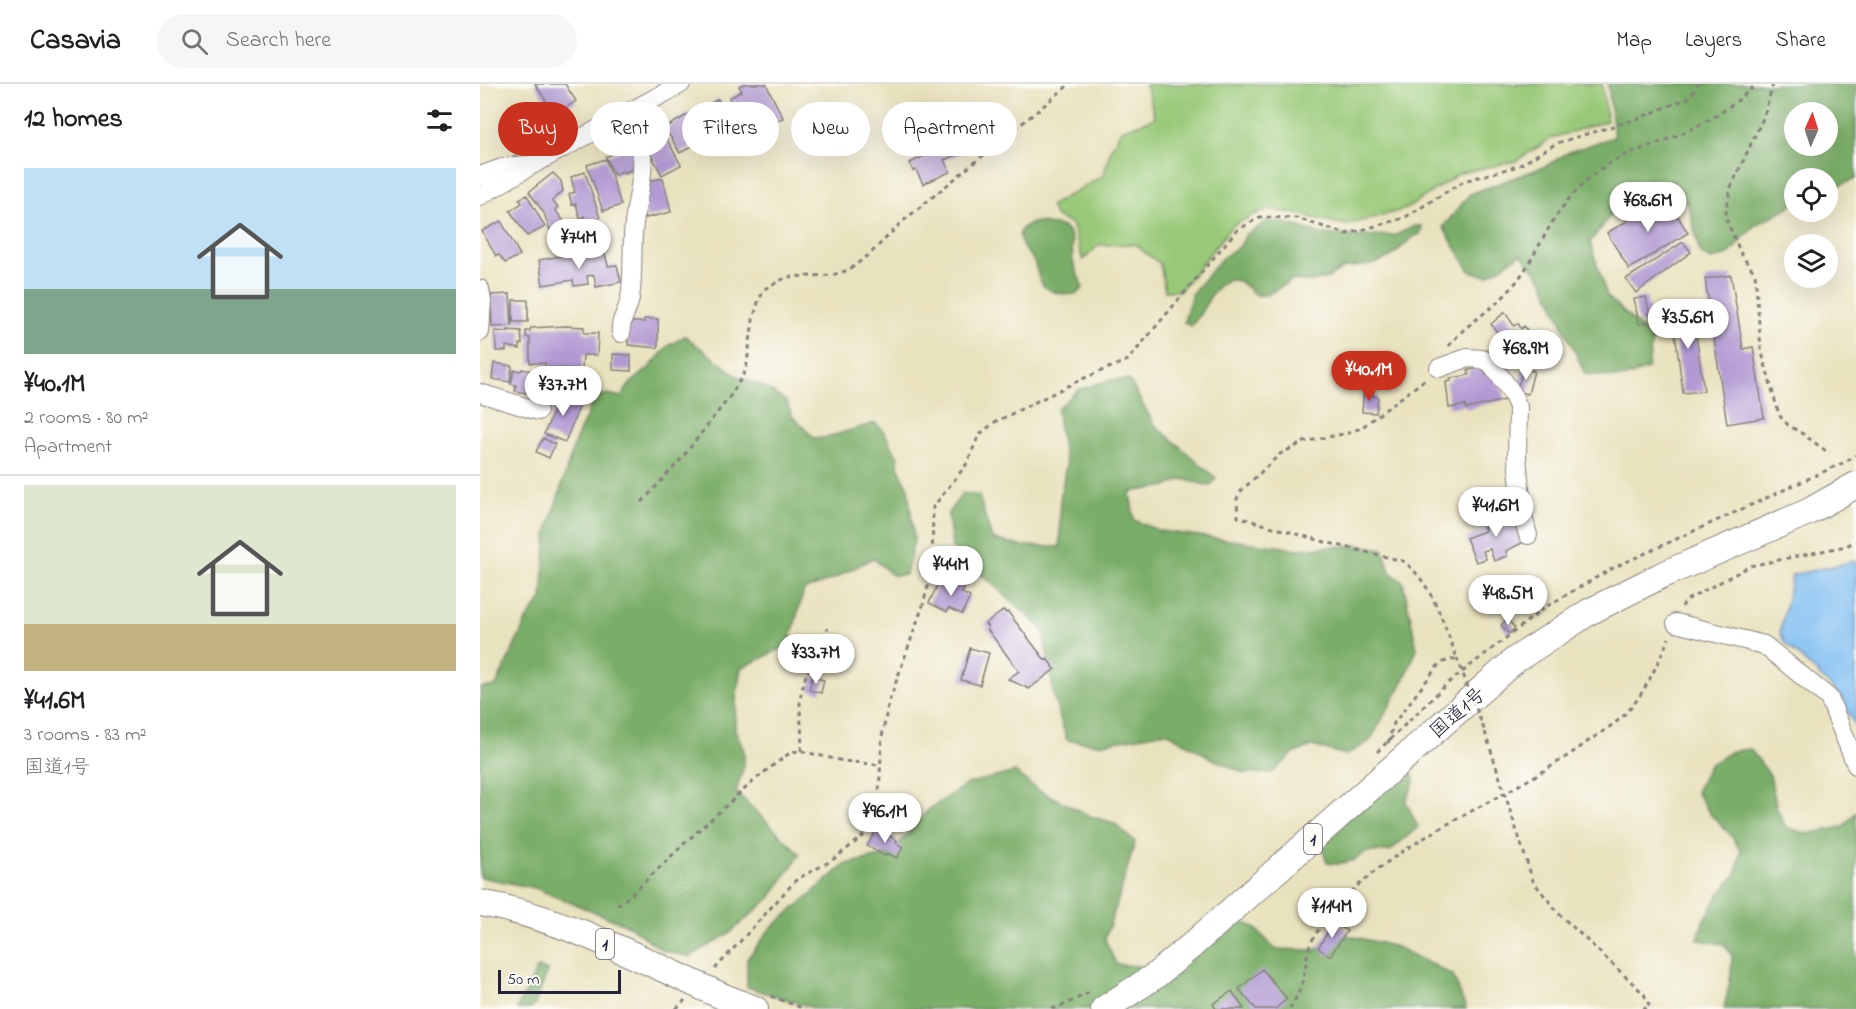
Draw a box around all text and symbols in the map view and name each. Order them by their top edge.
search box [157,14,577,68]
text: Casavia [30,21,121,62]
icon: search [178,25,211,58]
text: Search here [226,25,331,57]
text: Map [1616,26,1652,56]
text: Layers [1685,26,1742,56]
text: Share [1775,26,1826,56]
text: 12 homes [24,101,123,139]
chip: Buy [498,102,578,156]
chip: Rent [590,102,670,156]
chip: Filters [682,102,779,156]
chip: New [791,102,870,156]
chip: Apartment [882,102,1017,156]
north arrow [1784,102,1838,156]
map controls [1784,102,1838,288]
icon: filters [423,104,456,137]
button: locate [1784,168,1838,222]
pin: ¥68.6M [1599,182,1697,233]
text: ¥68.6M [1623,187,1673,216]
icon: home [186,207,294,315]
pin: ¥74M [543,219,615,270]
text: ¥74M [561,224,597,253]
button: layers [1784,234,1838,288]
pin: ¥35.6M [1639,299,1737,350]
text: ¥35.6M [1662,304,1714,333]
pin: ¥68.9M [1477,330,1575,381]
text: ¥68.9M [1503,335,1549,364]
pin: ¥40.1M [1320,351,1418,402]
text: ¥40.1M [1345,356,1393,385]
text: ¥40.1M [24,366,85,404]
pin: ¥37.7M [514,366,612,417]
text: ¥37.7M [539,371,587,400]
text: 2 rooms · 80 m² [24,404,149,433]
text: Apartment [24,433,112,462]
pin: ¥41.6M [1447,487,1545,538]
text: ¥41.6M [1472,492,1520,521]
icon: home [186,524,294,632]
pin: ¥44M [915,546,987,597]
text: ¥44M [933,551,969,580]
pin: ¥48.5M [1459,575,1557,626]
text: ¥48.5M [1482,580,1534,609]
pin: ¥33.7M [767,634,865,685]
text: ¥33.7M [792,639,840,668]
street label: 国道1号 [1424,681,1493,747]
text: ¥41.6M [24,683,86,721]
text: 3 rooms · 83 m² [24,721,146,750]
text: 国道1号 [24,754,90,783]
pin: ¥96.1M [836,793,934,844]
text: ¥96.1M [862,798,908,827]
road number: 1 [1304,824,1322,854]
pin: ¥114M [1290,888,1374,939]
text: ¥114M [1312,893,1352,922]
road number: 1 [596,929,614,959]
scale bar [498,967,621,994]
text: 50 m [507,968,539,992]

